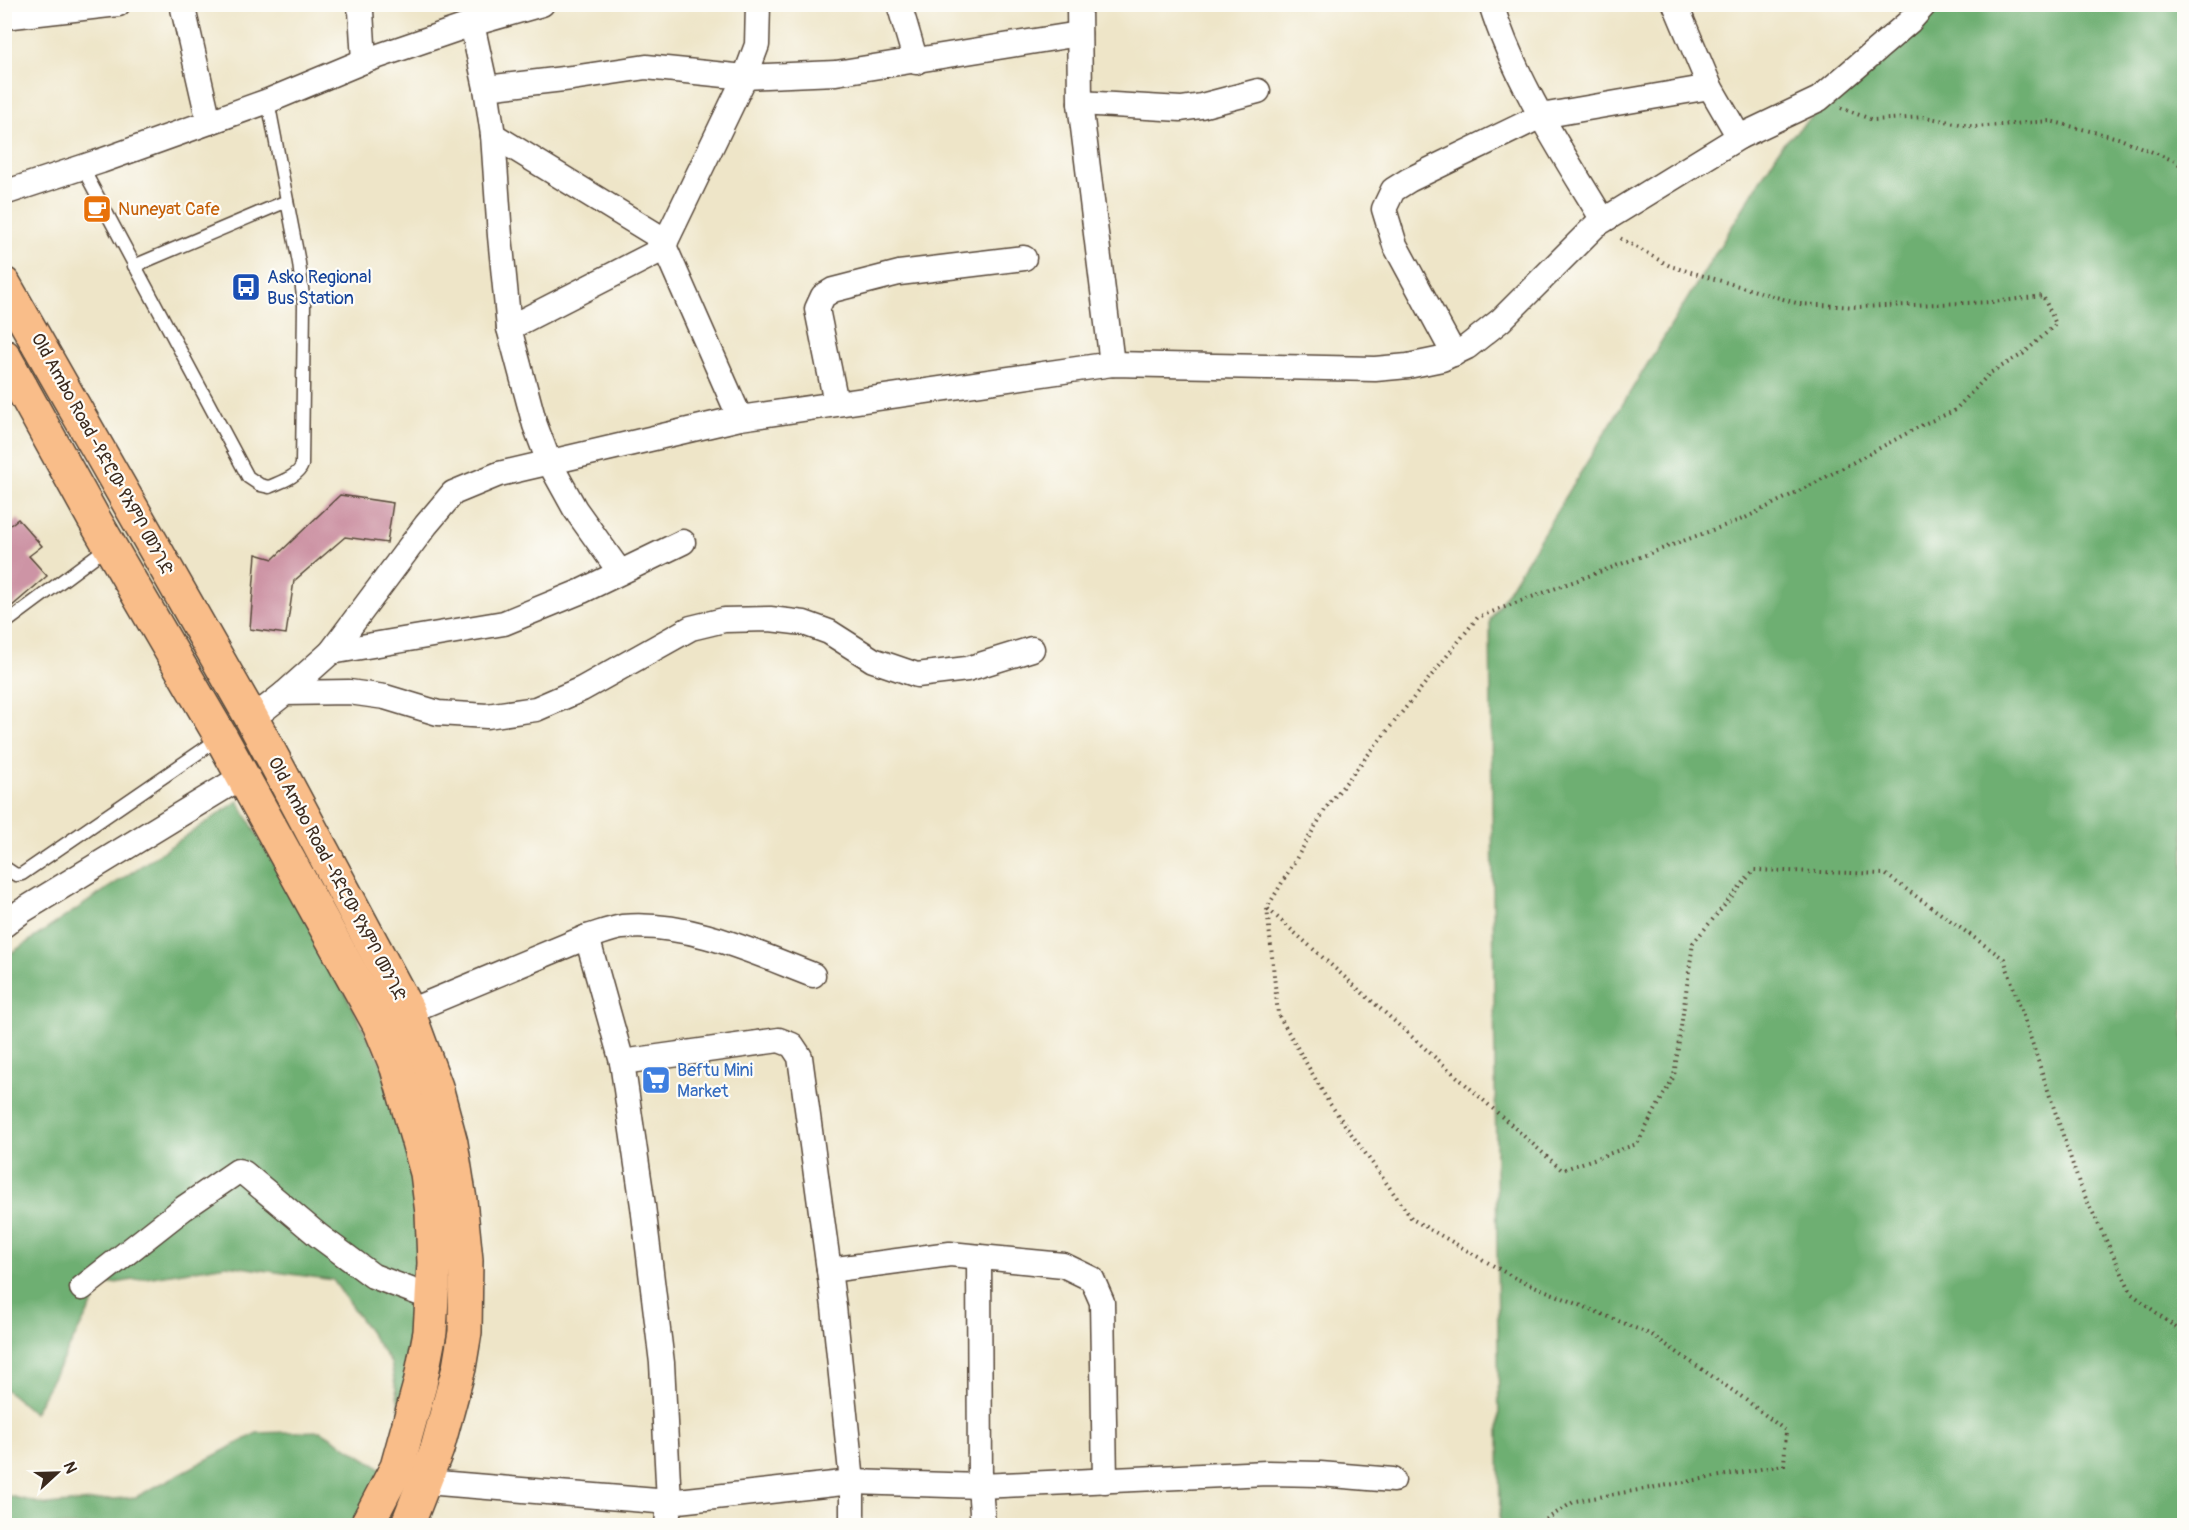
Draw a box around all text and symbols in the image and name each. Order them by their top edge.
cafe icon: Nuneyat Cafe [81,193,113,225]
place label: Nuneyat Cafe [118,198,220,221]
place label: Asko Regional Bus Station [267,266,372,310]
bus stop icon: Asko Regional Bus Station [230,271,262,303]
street label: Old Ambo Road -የድሮው የአምቦ መንገድ [26,329,178,579]
street label: Old Ambo Road -የድሮው የአምቦ መንገድ [263,753,411,1005]
place label: Beftu Mini Market [677,1059,753,1103]
supermarket icon: Beftu Mini Market [640,1064,672,1096]
north arrow [27,1443,87,1503]
text: N [59,1459,81,1477]

